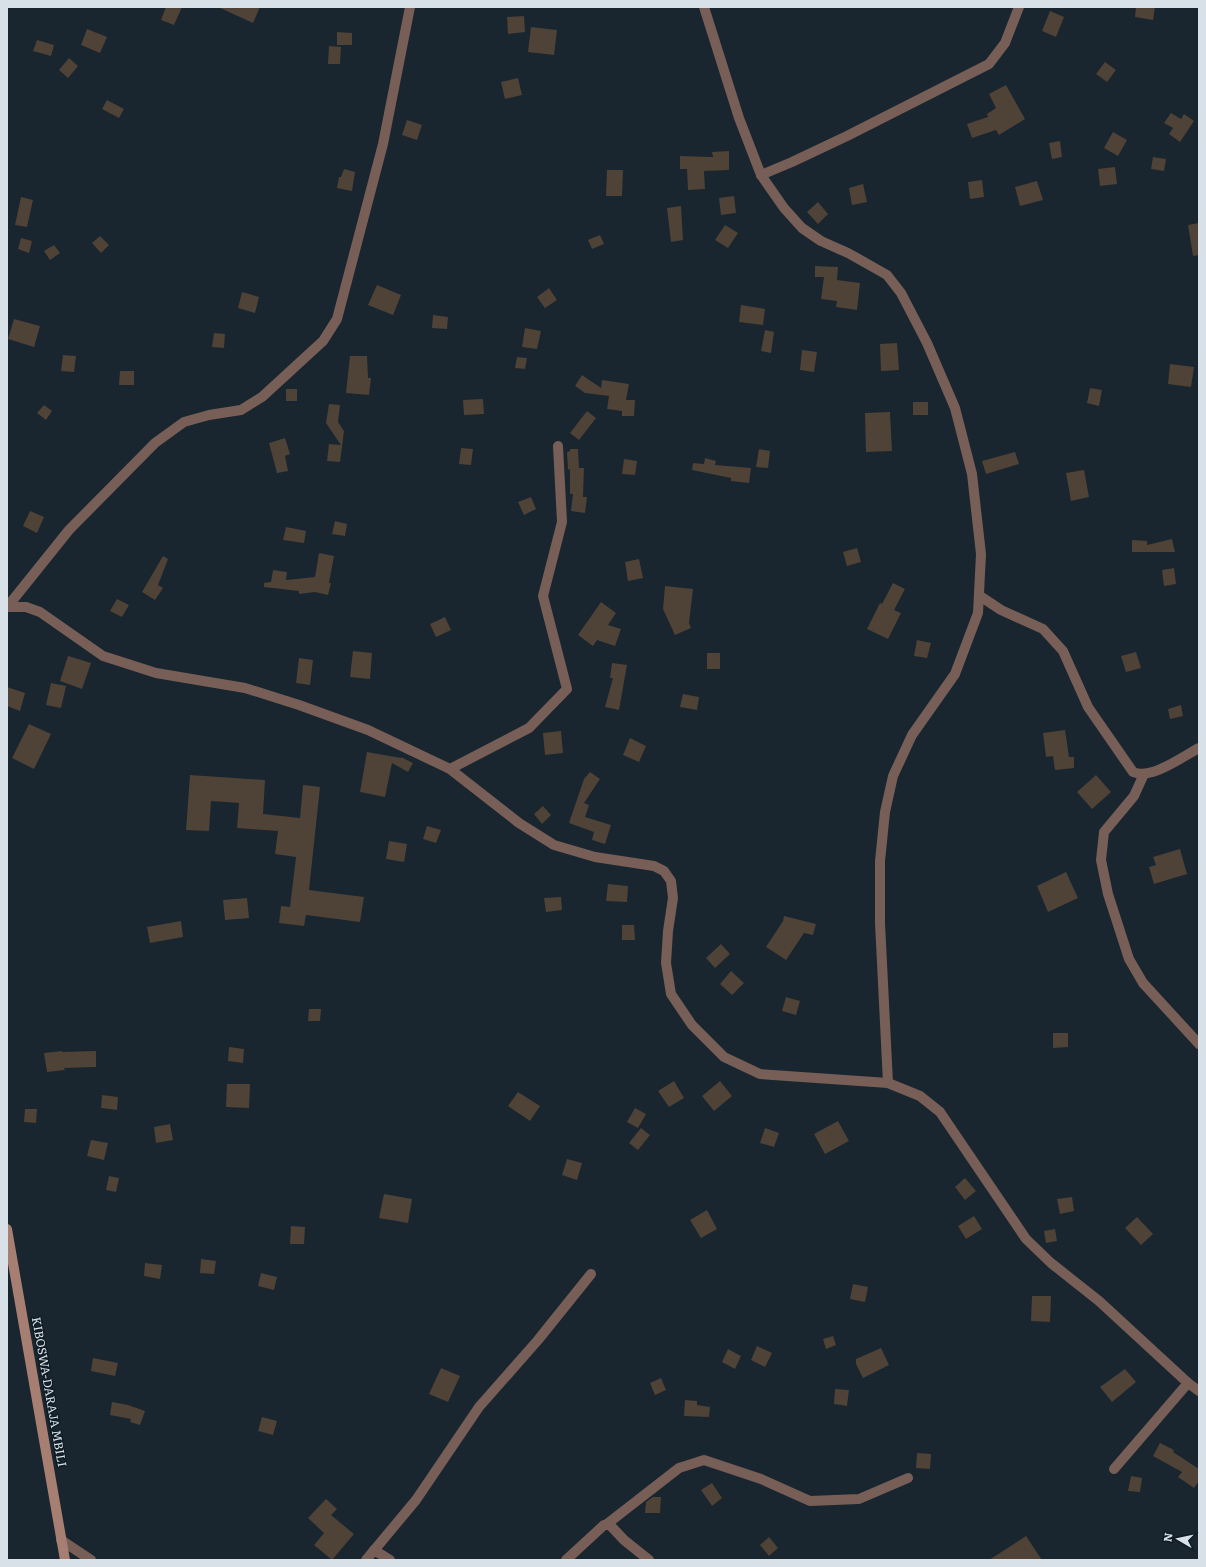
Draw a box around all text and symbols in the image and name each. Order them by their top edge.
street label: KIBOSWA-DARAJA MBILI [28,1315,72,1468]
north arrow [1158,1519,1198,1559]
text: N [1159,1531,1176,1543]

